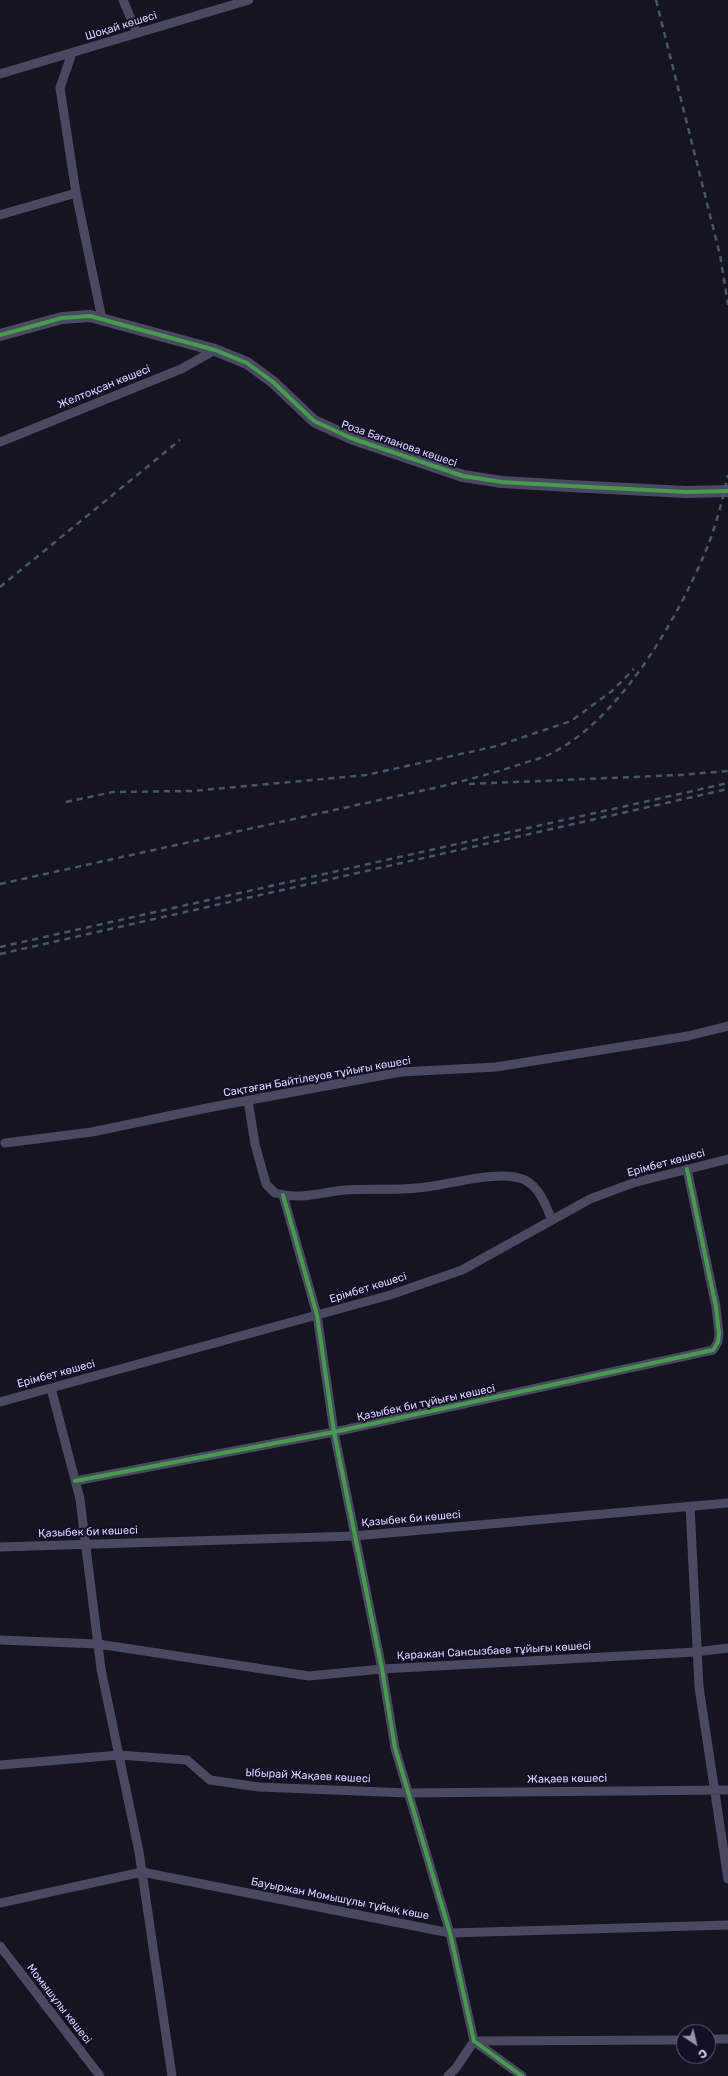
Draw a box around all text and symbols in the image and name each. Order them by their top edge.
street label: Шоқай көшесі [84,9,158,43]
street label: Желтоқсан көшесі [56,362,152,412]
street label: Роза Бағланова көшесі [339,418,459,470]
street label: Сақтаған Байтілеуов тұйығы көшесі [222,1054,412,1100]
street label: Ерімбет көшесі [626,1146,706,1180]
street label: Ерімбет көшесі [328,1270,408,1306]
street label: Ерімбет көшесі [16,1357,96,1391]
street label: Қазыбек би тұйығы көшесі [356,1382,496,1424]
street label: Қазыбек би көшесі [361,1508,461,1530]
street label: Қазыбек би көшесі [38,1524,138,1540]
street label: Қаражан Сансызбаев тұйығы көшесі [397,1639,591,1663]
street label: Ыбырай Жақаев көшесі [245,1766,371,1786]
street label: Жақаев көшесі [527,1772,607,1786]
street label: Бауыржан Момышұлы тұйық көше [250,1875,430,1923]
street label: Момышұлы көшесі [24,1962,94,2046]
north arrow [676,2024,716,2064]
text: С [696,2046,709,2061]

